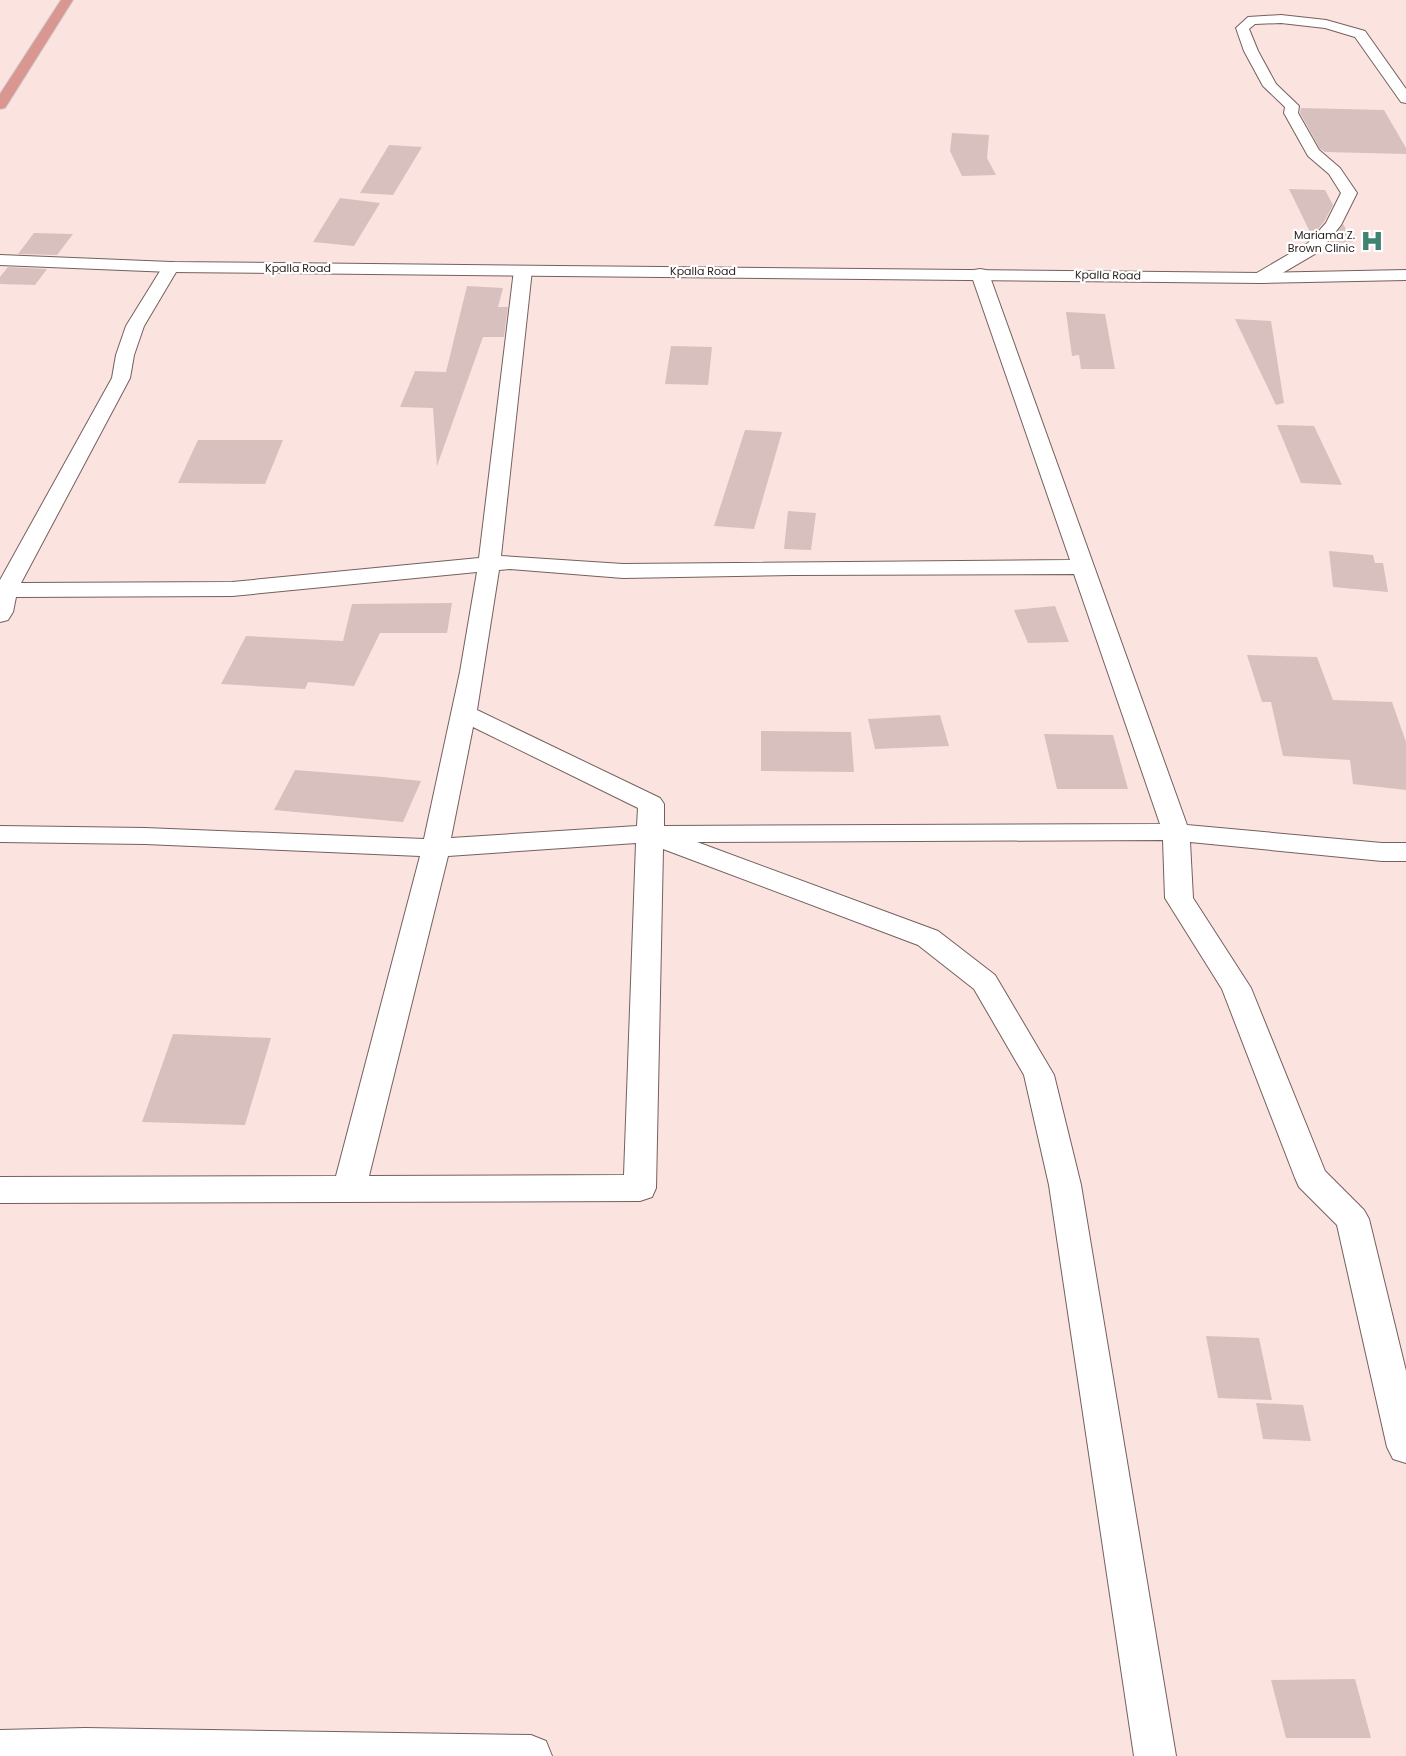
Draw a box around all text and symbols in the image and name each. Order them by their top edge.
place label: Mariama Z. Brown Clinic [1288,227,1355,256]
hospital icon: Mariama Z. Brown Clinic [1359,228,1385,254]
street label: Kpalla Road [265,260,331,276]
street label: Kpalla Road [670,263,736,279]
street label: Kpalla Road [1075,266,1141,284]

